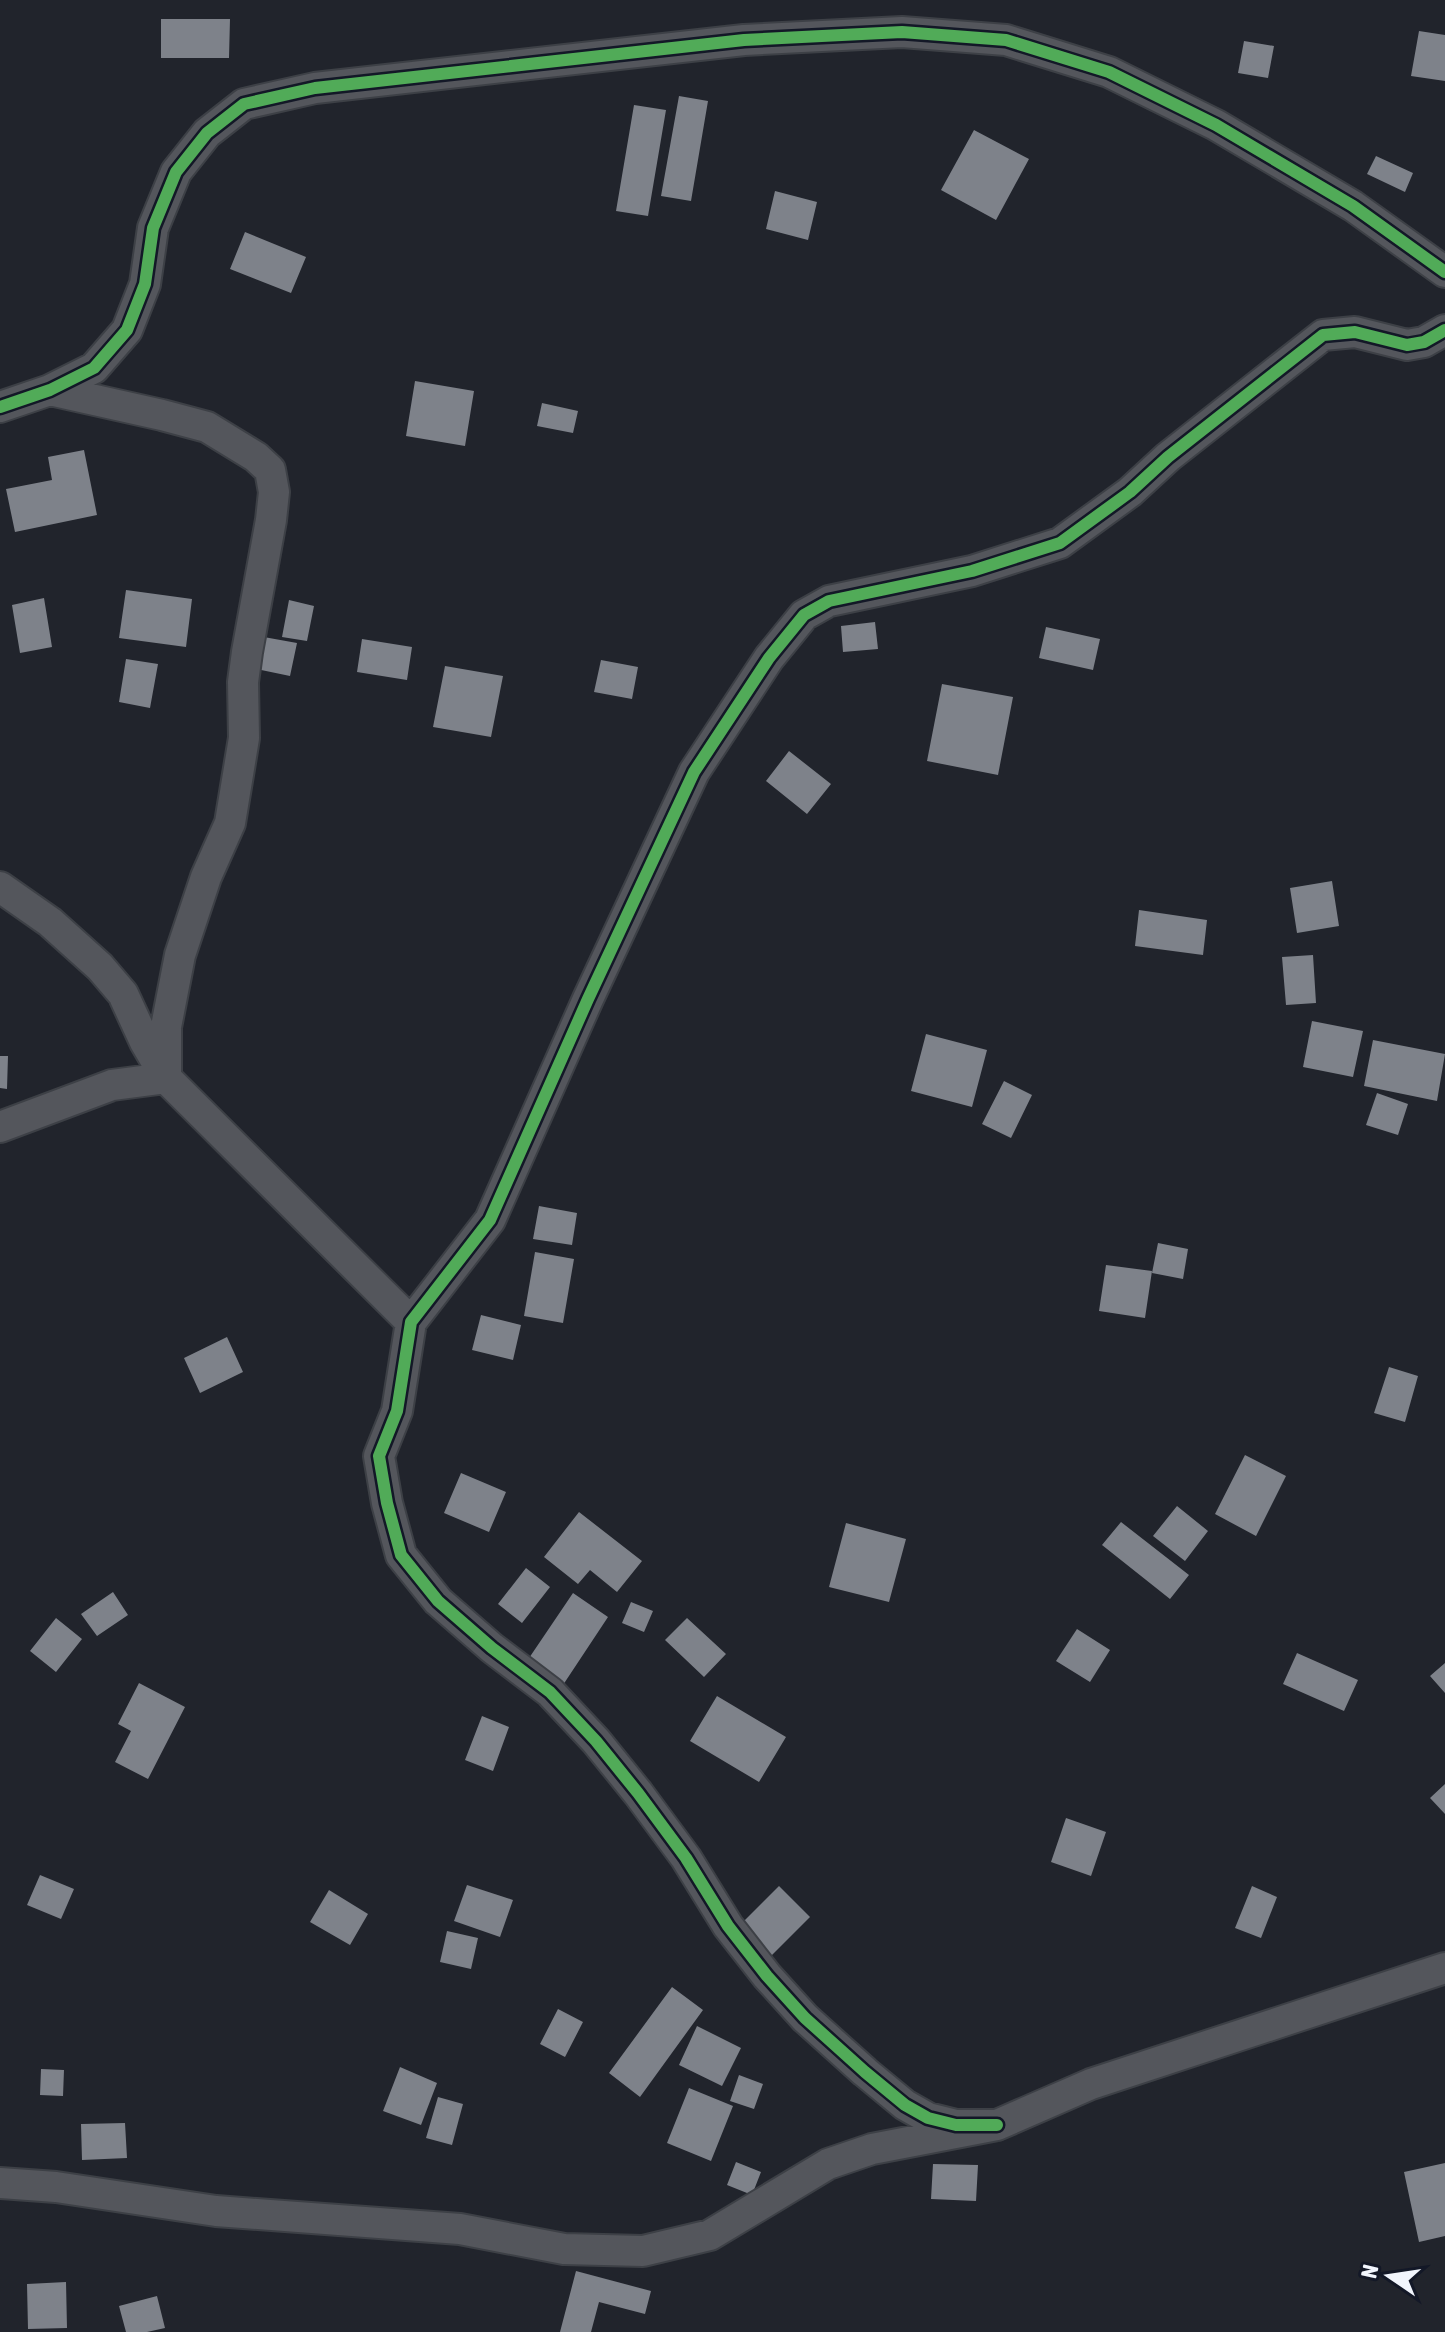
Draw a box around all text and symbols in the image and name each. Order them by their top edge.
north arrow [1349,2236,1429,2316]
text: N [1355,2262,1384,2281]

